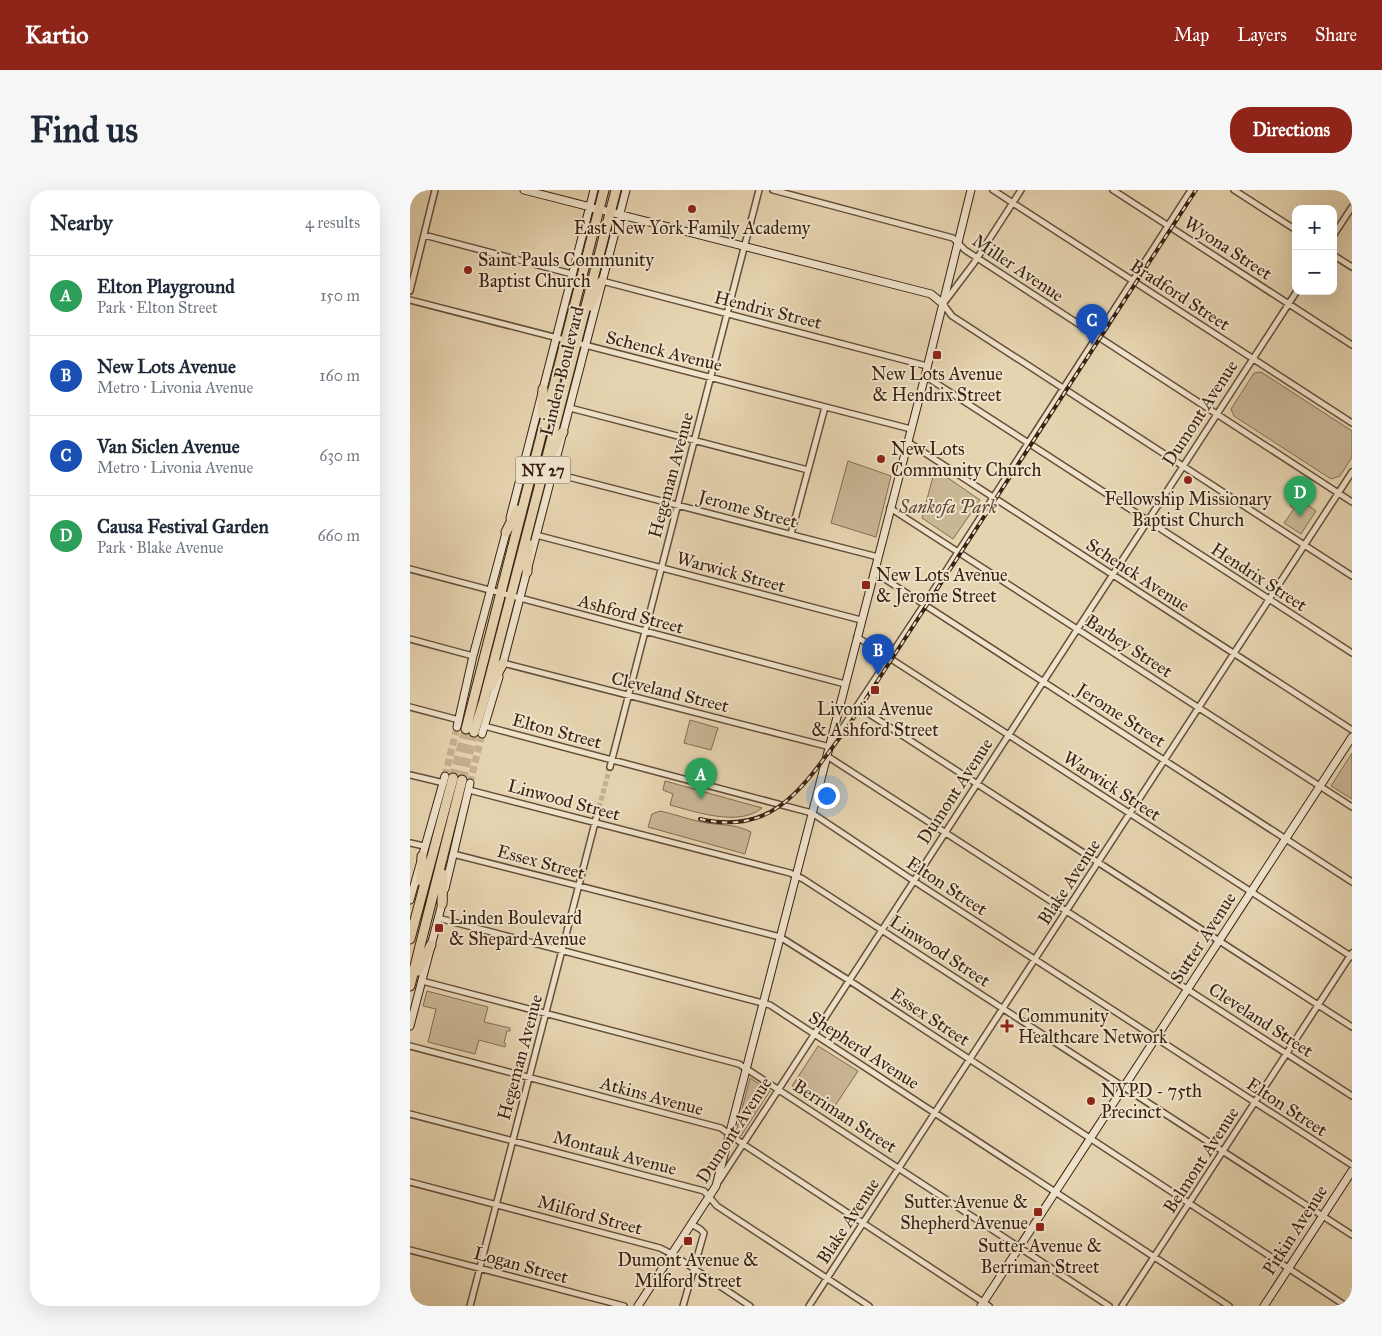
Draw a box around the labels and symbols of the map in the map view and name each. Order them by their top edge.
marker: East New York Family Academy [686,203,698,215]
street label: Wyona Street [1180,211,1277,285]
place label: East New York Family Academy [574,217,811,239]
street label: Miller Avenue [968,229,1068,307]
place label: Saint Pauls Community Baptist Church [478,249,654,292]
street label: Bradford Street [1126,255,1235,336]
marker: Saint Pauls Community Baptist Church [462,264,474,276]
street label: Hendrix Street [712,286,825,334]
street label: Linden Boulevard [535,304,589,438]
pin: C [1076,304,1108,345]
street label: Schenck Avenue [604,326,724,376]
marker: New Lots Avenue & Hendrix Street [931,349,943,361]
street label: Dumont Avenue [1158,356,1242,470]
place label: New Lots Avenue & Hendrix Street [871,363,1003,406]
street label: Hegeman Avenue [644,410,699,540]
place label: New Lots Community Church [891,438,1041,481]
marker: New Lots Community Church [875,453,887,465]
road number: NY 27 [516,456,570,484]
marker: Fellowship Missionary Baptist Church [1182,474,1194,486]
pin: D [1284,476,1316,517]
street label: Jerome Street [694,485,800,534]
place label: Fellowship Missionary Baptist Church [1104,488,1272,531]
park label: Sankofa Park [898,496,997,518]
street label: Schenck Avenue [1082,533,1194,617]
street label: Hendrix Street [1207,538,1312,617]
street label: Warwick Street [674,547,789,597]
place label: New Lots Avenue & Jerome Street [876,564,1008,608]
marker: New Lots Avenue & Jerome Street [860,579,872,591]
street label: Ashford Street [575,589,687,639]
street label: Barbey Street [1081,610,1177,683]
pin: B [862,634,894,675]
street label: Cleveland Street [609,667,732,717]
street label: Jerome Street [1070,677,1170,753]
marker: Livonia Avenue & Ashford Street [869,684,881,696]
place label: Livonia Avenue & Ashford Street [811,698,939,741]
street label: Elton Street [510,709,605,754]
street label: Dumont Avenue [913,734,997,848]
street label: Warwick Street [1059,746,1165,826]
pin: A [685,758,717,799]
street label: Linwood Street [505,774,623,826]
your location [814,783,840,809]
street label: Blake Avenue [1033,835,1105,929]
street label: Essex Street [495,840,588,884]
street label: Elton Street [903,852,992,921]
street label: Sutter Avenue [1165,888,1241,988]
place label: Linden Boulevard & Shepard Avenue [449,907,586,950]
street label: Linwood Street [886,910,995,992]
marker: Linden Boulevard & Shepard Avenue [433,922,445,934]
street label: Cleveland Street [1205,978,1318,1062]
street label: Essex Street [886,983,974,1051]
street label: Hegeman Avenue [493,992,548,1122]
place label: Community Healthcare Network [1018,1005,1168,1048]
street label: Shepherd Avenue [804,1006,924,1094]
marker: Community Healthcare Network [1000,1019,1014,1033]
street label: Atkins Avenue [597,1071,706,1120]
street label: Dumont Avenue [692,1073,776,1187]
street label: Elton Street [1243,1073,1332,1142]
street label: Berriman Street [789,1074,901,1158]
place label: NYPD - 75th Precinct [1101,1080,1202,1123]
marker: NYPD - 75th Precinct [1085,1095,1097,1107]
street label: Belmont Avenue [1158,1103,1244,1217]
street label: Montauk Avenue [551,1126,679,1180]
street label: Blake Avenue [812,1174,884,1268]
street label: Pitkin Avenue [1258,1181,1332,1279]
street label: Milford Street [535,1190,645,1240]
place label: Sutter Avenue & Shepherd Avenue [900,1191,1028,1234]
marker: Sutter Avenue & Shepherd Avenue [1032,1206,1044,1218]
marker: Sutter Avenue & Berriman Street [1034,1221,1046,1233]
marker: Dumont Avenue & Milford Street [682,1235,694,1247]
place label: Sutter Avenue & Berriman Street [978,1235,1102,1278]
street label: Logan Street [471,1242,571,1289]
place label: Dumont Avenue & Milford Street [617,1249,759,1292]

